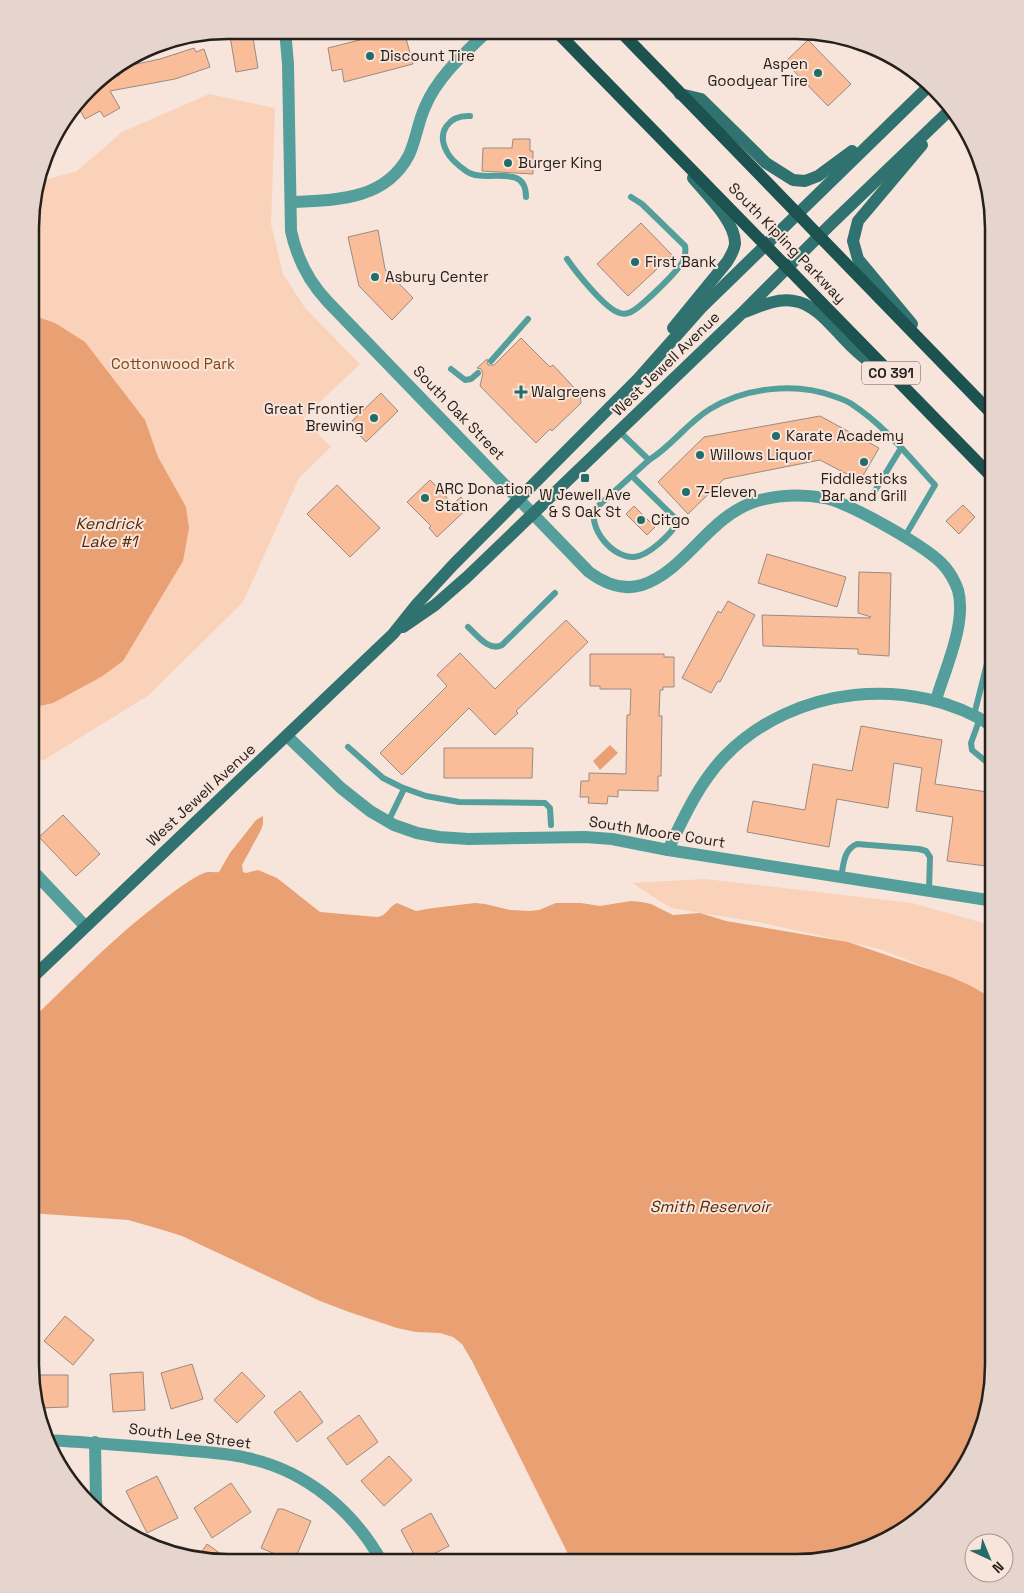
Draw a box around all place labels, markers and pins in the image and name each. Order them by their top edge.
place label: Discount Tire [380,46,475,65]
marker: Discount Tire [364,50,376,62]
place label: Aspen Goodyear Tire [707,54,808,90]
marker: Aspen Goodyear Tire [812,67,824,79]
place label: Burger King [518,153,602,172]
marker: Burger King [502,157,514,169]
place label: First Bank [645,252,717,271]
marker: First Bank [629,256,641,268]
place label: Asbury Center [385,267,489,286]
marker: Asbury Center [369,271,381,283]
place label: Walgreens [531,382,606,401]
marker: Walgreens [515,386,527,398]
place label: Great Frontier Brewing [264,399,364,435]
marker: Great Frontier Brewing [368,412,380,424]
place label: Karate Academy [786,426,904,445]
marker: Karate Academy [770,430,782,442]
place label: Willows Liquor [710,445,813,464]
marker: Willows Liquor [694,449,706,461]
marker: Fiddlesticks Bar and Grill [858,456,870,468]
place label: Fiddlesticks Bar and Grill [821,469,907,505]
marker: W Jewell Ave & S Oak St [579,472,591,484]
place label: ARC Donation Station [435,479,533,515]
place label: 7-Eleven [696,482,757,501]
place label: W Jewell Ave & S Oak St [539,485,631,521]
marker: 7-Eleven [680,486,692,498]
marker: ARC Donation Station [419,492,431,504]
place label: Citgo [651,510,690,529]
marker: Citgo [635,514,647,526]

